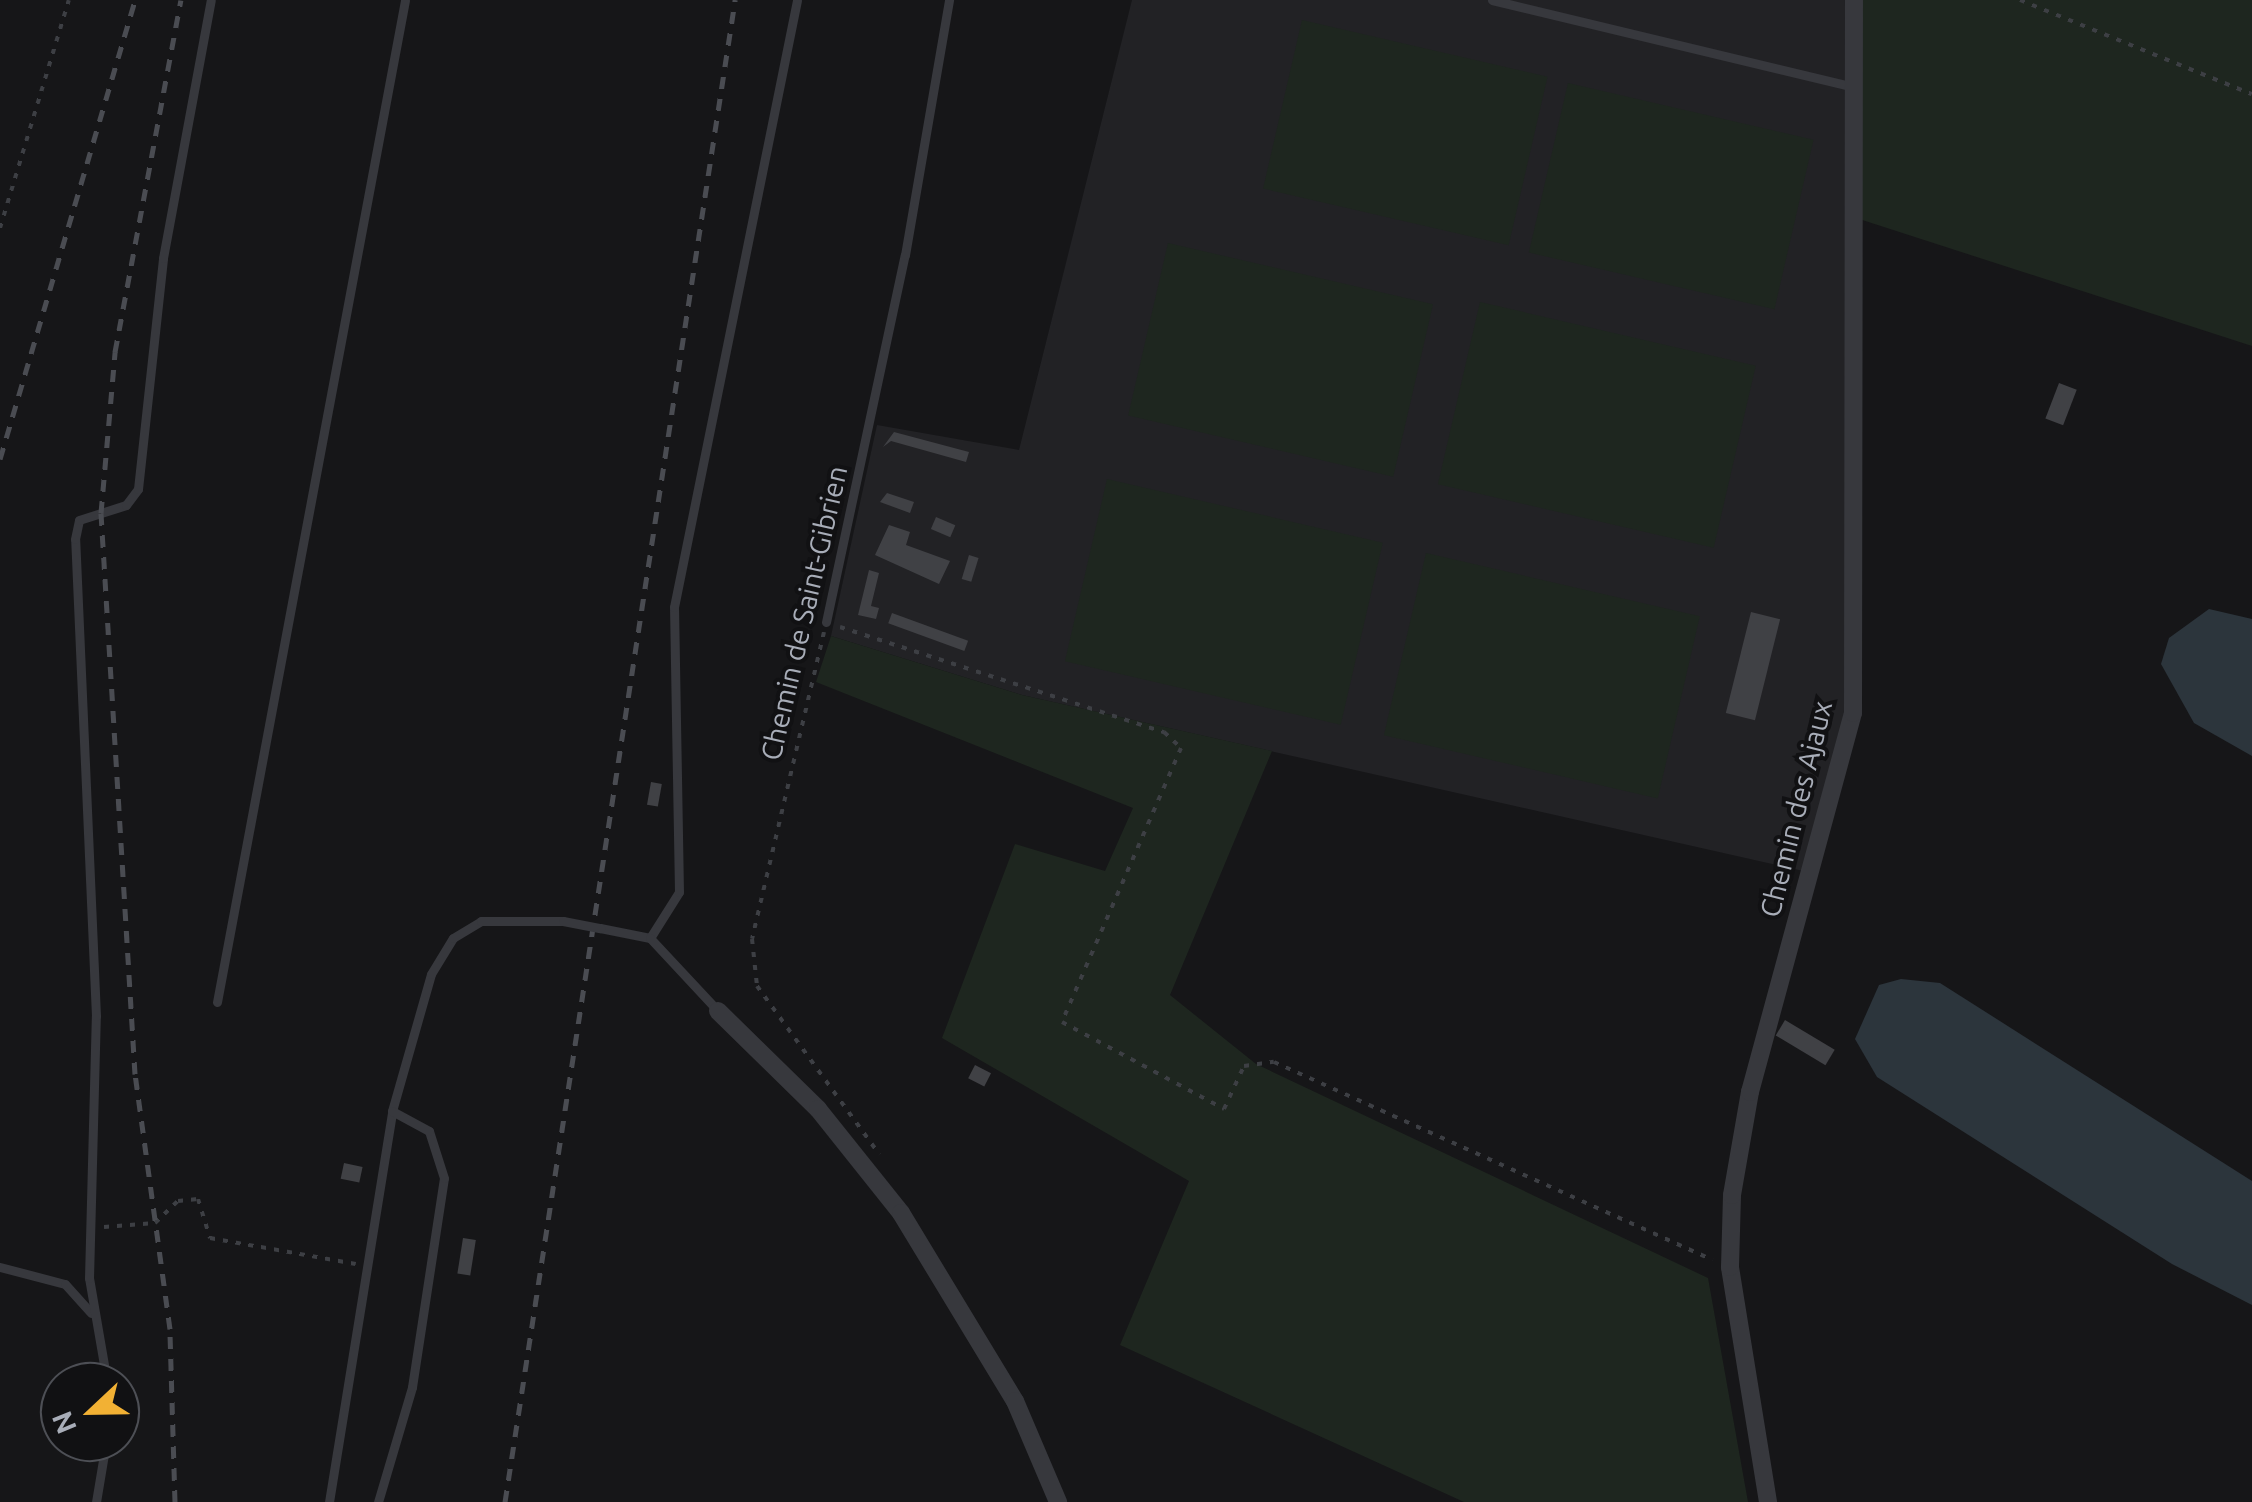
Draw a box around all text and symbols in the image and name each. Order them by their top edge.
street label: Chemin de Saint-Gibrien [754,463,854,763]
street label: Chemin des Ajaux [1753,697,1839,921]
north arrow [40,1362,140,1462]
text: N [45,1407,82,1438]

